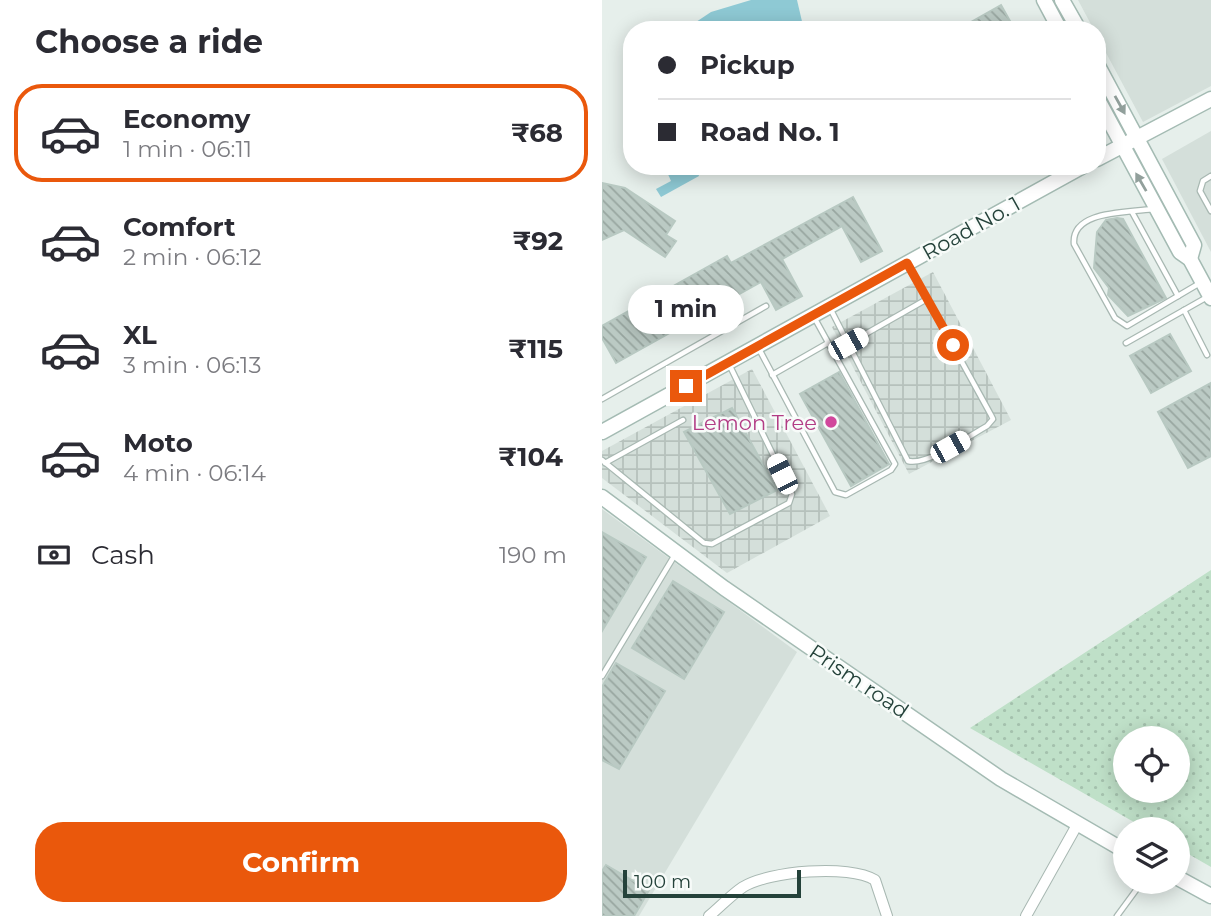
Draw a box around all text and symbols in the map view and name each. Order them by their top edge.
text: Choose a ride [35,22,263,61]
text: Pickup [700,49,795,81]
one-way arrow [1113,95,1125,115]
icon: car [39,102,102,165]
text: Economy [123,103,250,135]
text: Road No. 1 [700,116,840,148]
text: ₹68 [511,117,563,149]
text: 1 min · 06:11 [123,135,252,163]
one-way arrow [1135,172,1147,191]
street label: Road No. 1 [918,191,1024,265]
icon: car [39,210,102,273]
text: Comfort [123,211,235,243]
text: ₹92 [512,225,563,257]
text: 2 min · 06:12 [123,243,262,271]
callout: 1 min [628,284,744,334]
text: 1 min [655,295,717,323]
icon: car [39,318,102,381]
text: XL [123,319,157,351]
car [825,325,872,363]
route start [937,329,969,361]
text: ₹115 [508,333,563,365]
text: 3 min · 06:13 [123,351,261,379]
route end [670,370,702,402]
place label: Lemon Tree [692,410,817,435]
marker: Lemon Tree [823,414,839,430]
icon: car [39,426,102,489]
text: Moto [123,427,193,459]
car [927,428,974,466]
text: ₹104 [498,441,563,473]
car [764,451,801,497]
text: 4 min · 06:14 [123,459,266,487]
icon: cash [35,536,73,574]
text: Cash [91,539,155,571]
text: 190 m [499,541,567,569]
street label: Prism road [805,639,913,723]
map controls [1113,726,1190,894]
button: locate [1113,726,1190,803]
button: layers [1113,817,1190,894]
button: Confirm [35,822,567,902]
scale bar [623,867,802,899]
text: 100 m [634,870,691,893]

